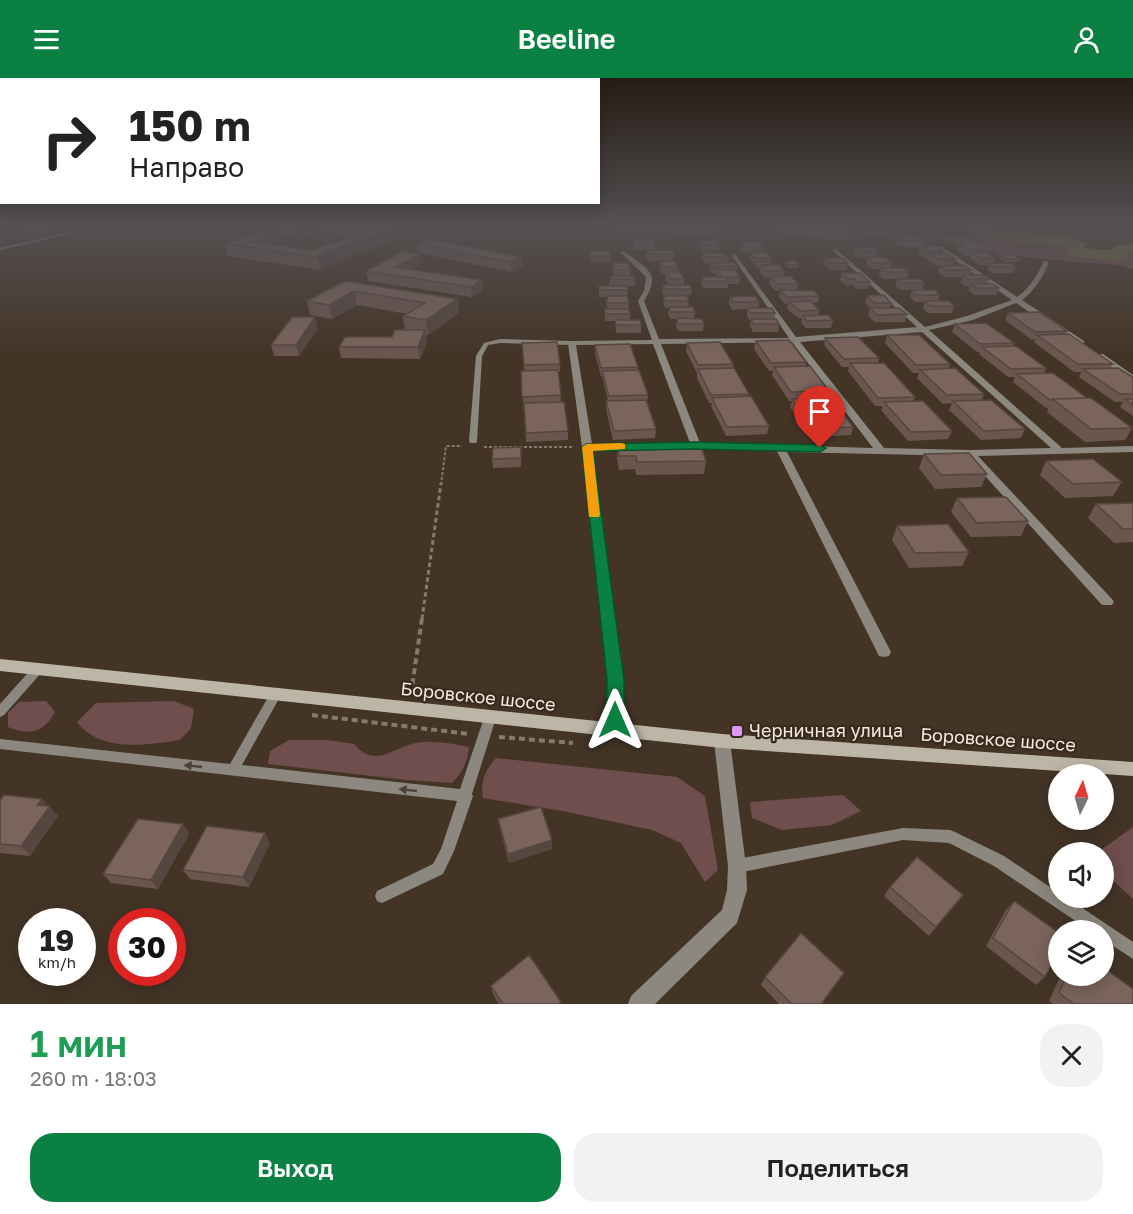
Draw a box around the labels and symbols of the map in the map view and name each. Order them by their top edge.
pin [794,386,845,448]
street label: Боровское шоссе [399,677,557,715]
position arrow [583,688,647,752]
place label: Черничная улица [749,719,903,741]
street label: Боровское шоссе [920,723,1077,755]
marker: Черничная улица [730,724,744,738]
one-way arrow [183,761,202,770]
north arrow [1048,764,1114,830]
one-way arrow [398,785,417,794]
speed limit sign: 30 [108,908,186,986]

